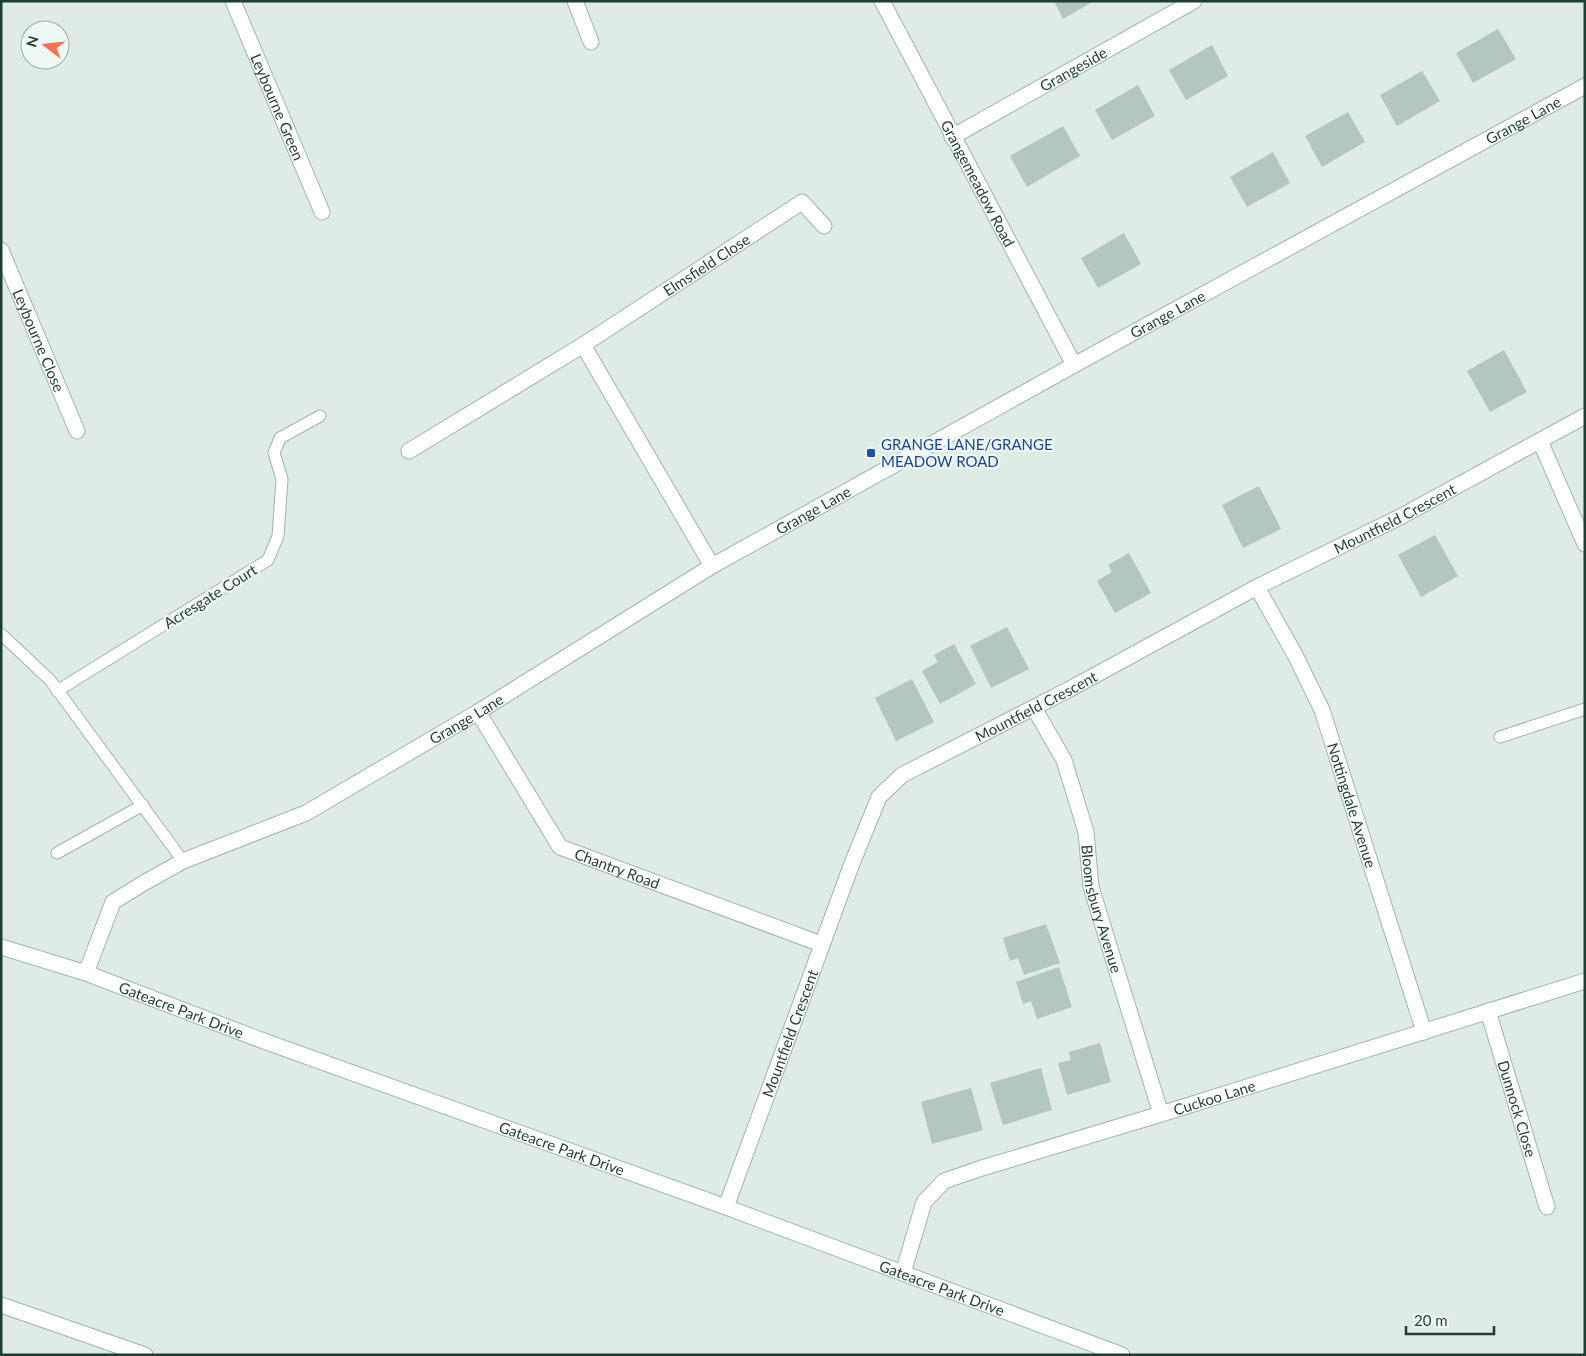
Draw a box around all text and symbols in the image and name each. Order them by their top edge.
north arrow [20,20,70,70]
text: N [22,34,42,49]
street label: Grangeside [1036,43,1110,95]
street label: Leybourne Green [247,51,308,163]
street label: Grange Lane [1482,92,1564,148]
street label: Grangemeadow Road [937,117,1019,250]
street label: Elmsfield Close [660,230,753,299]
street label: Leybourne Close [9,286,69,395]
street label: Grange Lane [1127,286,1208,342]
place label: GRANGE LANE/GRANGE MEADOW ROAD [881,435,1053,470]
marker: GRANGE LANE/GRANGE MEADOW ROAD [865,447,877,459]
street label: Mountfield Crescent [1331,479,1459,557]
street label: Grange Lane [772,482,854,538]
street label: Acresgate Court [160,560,260,632]
street label: Mountfield Crescent [972,667,1100,745]
street label: Grange Lane [426,690,506,748]
street label: Nottingdale Avenue [1324,740,1380,870]
street label: Chantry Road [572,844,662,892]
street label: Bloomsbury Avenue [1078,844,1126,975]
street label: Mountfield Crescent [758,966,822,1100]
street label: Gateacre Park Drive [116,977,246,1042]
street label: Dunnock Close [1494,1058,1540,1159]
street label: Cuckoo Lane [1171,1076,1258,1119]
street label: Gateacre Park Drive [497,1117,627,1179]
street label: Gateacre Park Drive [877,1256,1007,1319]
scale bar [1406,1304,1494,1336]
text: 20 m [1414,1311,1448,1329]

